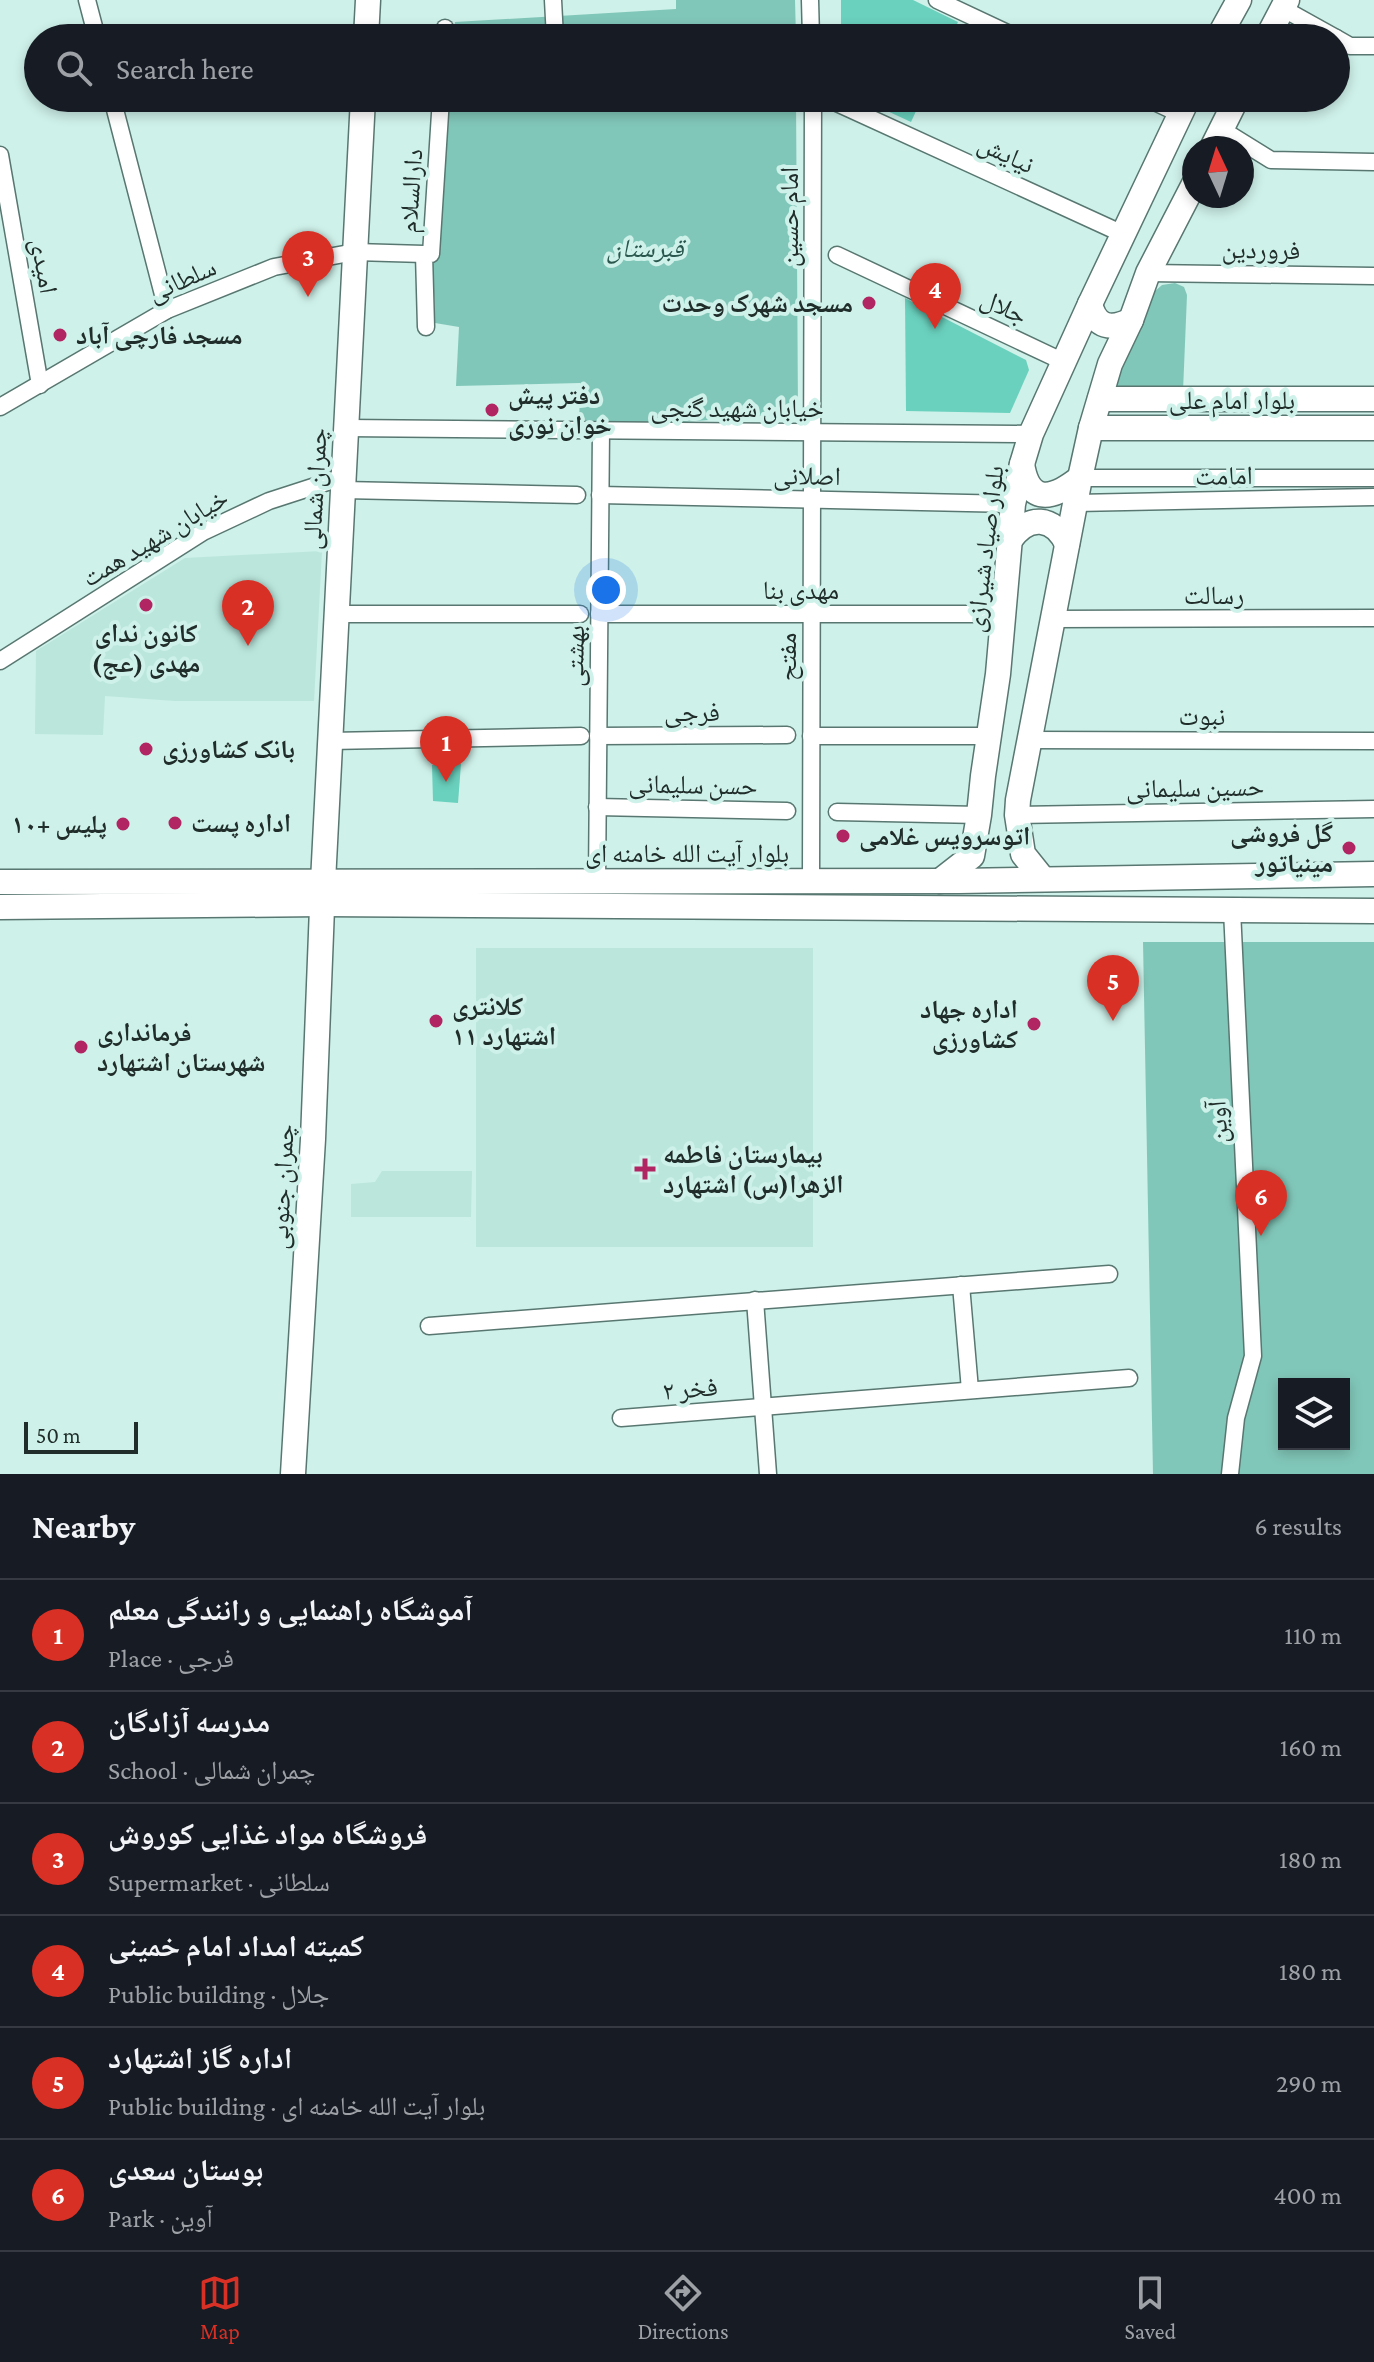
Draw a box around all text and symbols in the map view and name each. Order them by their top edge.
search box [24,24,1350,112]
icon: search [52,46,96,90]
text: Search here [116,52,254,85]
street label: نیایش [973,129,1039,180]
north arrow [1182,136,1254,208]
street label: دارالسلام [394,148,431,234]
street label: امام حسین [775,167,807,267]
pin: 3 [282,231,334,297]
park label: قبرستان [606,234,687,264]
street label: فروردین [1221,235,1301,266]
street label: امیدی [24,236,63,296]
street label: سلطانی [143,252,221,309]
pin: 4 [909,263,961,329]
street label: جلال [976,284,1032,331]
place label: مسجد شهرک وحدت [661,289,853,318]
marker: مسجد شهرک وحدت [860,294,878,312]
place label: مسجد فارچی آباد [76,321,243,351]
marker: مسجد فارچی آباد [51,326,69,344]
place label: دفتر پیش خوان نوری [508,381,612,441]
street label: بلوار امام علی [1169,386,1295,418]
street label: خیابان شهید گنجی [650,394,824,424]
marker: دفتر پیش خوان نوری [483,401,501,419]
street label: چمران شمالی [297,427,334,551]
street label: اصلانی [773,461,841,492]
street label: امامت [1195,461,1253,491]
street label: بلوار صیاد شیرازی [960,464,1011,634]
street label: خیابان شهید همت [77,483,234,594]
your location [586,570,626,610]
street label: مهدی بنا [763,576,839,606]
pin: 2 [222,580,274,646]
street label: رسالت [1184,581,1244,610]
marker: کانون ندای مهدی (عج) [137,596,155,614]
place label: کانون ندای مهدی (عج) [92,619,200,680]
street label: بهشتی [560,625,591,687]
street label: مفتح [773,633,804,681]
street label: فرجی [664,698,720,728]
street label: نبوت [1179,702,1225,731]
pin: 1 [420,716,472,782]
place label: بانک کشاورزی [162,735,295,765]
marker: بانک کشاورزی [137,740,155,758]
street label: حسن سلیمانی [628,769,758,802]
street label: حسین سلیمانی [1126,772,1264,805]
place label: اداره پست [191,809,291,839]
place label: پلیس +۱۰ [11,810,107,840]
marker: اداره پست [166,814,184,832]
marker: پلیس +۱۰ [114,815,132,833]
place label: گل فروشی مینیاتور [1230,819,1333,878]
place label: اتوسرویس غلامی [859,822,1030,852]
marker: اتوسرویس غلامی [834,827,852,845]
street label: بلوار آیت الله خامنه ای [585,839,789,869]
marker: گل فروشی مینیاتور [1340,839,1358,857]
pin: 5 [1087,955,1139,1021]
place label: کلانتری ۱۱ اشتهارد [452,992,556,1051]
place label: اداره جهاد کشاورزی [920,995,1018,1055]
marker: کلانتری ۱۱ اشتهارد [427,1012,445,1030]
marker: اداره جهاد کشاورزی [1025,1015,1043,1033]
place label: فرمانداری شهرستان اشتهارد [97,1018,265,1078]
marker: فرمانداری شهرستان اشتهارد [72,1038,90,1056]
street label: آوین [1202,1099,1235,1144]
street label: چمران جنوبی [264,1124,301,1250]
place label: بیمارستان فاطمه الزهرا(س) اشتهارد [663,1140,844,1200]
marker: بیمارستان فاطمه الزهرا(س) اشتهارد [634,1158,656,1180]
pin: 6 [1235,1170,1287,1236]
street label: فخر ۲ [661,1372,719,1406]
map controls [1278,1378,1350,1450]
button: layers [1278,1378,1350,1450]
scale bar [24,1418,138,1454]
text: 50 m [36,1423,81,1448]
text: Nearby [32,1508,135,1545]
text: 6 results [1254,1512,1342,1541]
text: آموشگاه راهنمایی و رانندگی معلم [108,1593,473,1626]
text: 1 [53,1621,63,1650]
text: 110 m [1284,1621,1342,1650]
text: Place · فرجی [108,1644,234,1673]
text: مدرسه آزادگان [108,1705,270,1738]
text: 2 [51,1733,65,1762]
text: 160 m [1280,1733,1342,1762]
text: School · چمران شمالی [108,1756,315,1785]
text: فروشگاه مواد غذایی کوروش [108,1817,427,1850]
text: 3 [52,1845,64,1874]
text: 180 m [1279,1845,1342,1874]
text: Supermarket · سلطانی [108,1868,330,1897]
text: کمیته امداد امام خمینی [108,1929,364,1962]
text: 4 [51,1957,65,1986]
text: 180 m [1279,1957,1342,1986]
text: Public building · جلال [108,1980,329,2009]
text: اداره گاز اشتهارد [108,2041,292,2074]
text: 5 [52,2069,64,2098]
text: 290 m [1276,2069,1342,2098]
text: Public building · بلوار آیت الله خامنه ای [108,2092,485,2121]
text: بوستان سعدی [108,2153,263,2186]
text: 6 [51,2181,65,2210]
text: 400 m [1274,2181,1342,2210]
text: Park · آوین [108,2204,213,2233]
tab: Map [198,2271,242,2344]
tab: Directions [638,2271,729,2344]
tab: Saved [1125,2271,1176,2344]

